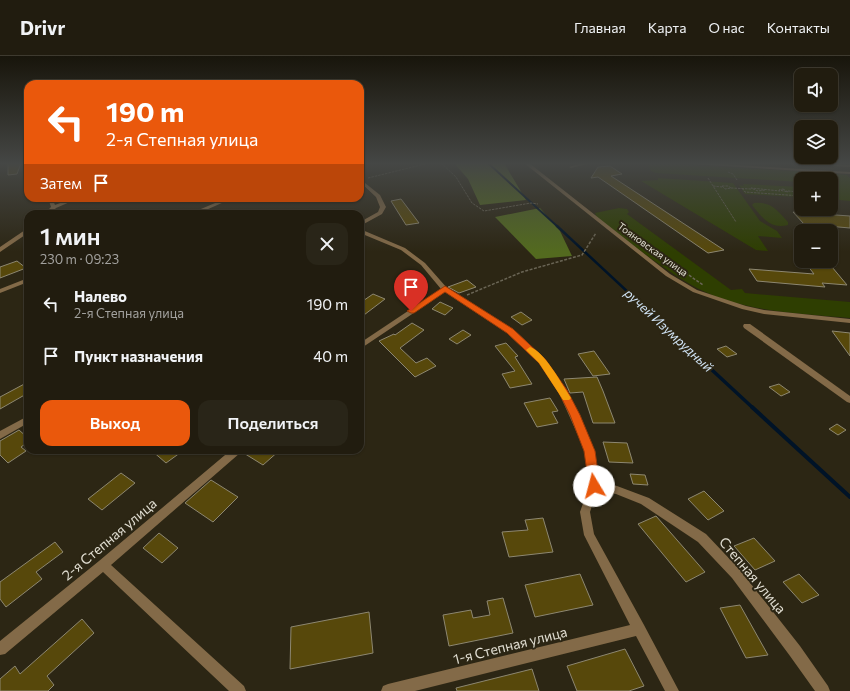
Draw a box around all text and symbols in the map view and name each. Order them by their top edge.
text: Drivr [20,16,65,39]
text: Главная [574,19,626,36]
text: Карта [648,19,686,36]
text: О нас [708,19,745,36]
text: Контакты [767,19,830,36]
map controls [794,68,838,268]
button: sound [794,68,838,112]
text: 190 m [106,94,184,128]
icon: left [40,96,92,148]
button: layers [794,120,838,164]
text: 2-я Степная улица [106,128,258,150]
icon: arrive [90,172,112,194]
button: + [794,172,838,216]
text: Затем [40,174,82,192]
street label: Тояновская улица [616,220,690,278]
text: 1 мин [40,221,101,250]
button: close [306,223,348,265]
button: − [794,224,838,268]
text: 230 m · 09:23 [40,251,119,267]
pin [394,270,428,311]
icon: arrive [400,276,422,298]
water label: ручей Изумрудный [621,284,717,375]
text: Налево [74,287,127,305]
icon: left [40,293,62,315]
text: 190 m [307,295,348,313]
text: 2-я Степная улица [74,305,184,321]
icon: arrive [40,345,62,367]
text: Пункт назначения [74,347,203,365]
text: 40 m [313,347,348,365]
button: Выход [40,400,190,446]
button: Поделиться [198,400,348,446]
position arrow [573,465,615,507]
street label: 2-я Степная улица [58,494,160,584]
street label: Степная улица [716,533,790,617]
street label: 1-я Степная улица [451,623,569,667]

